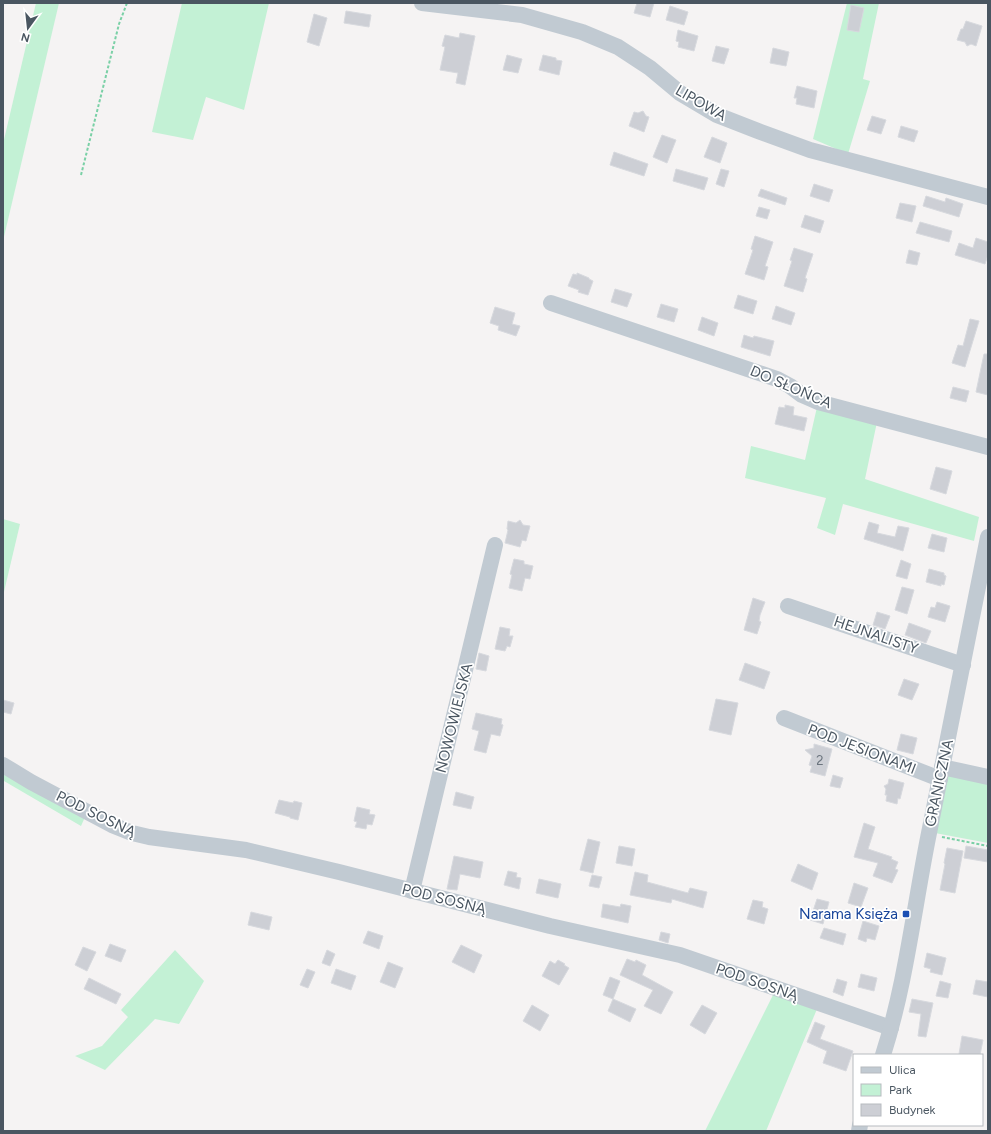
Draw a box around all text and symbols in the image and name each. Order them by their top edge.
north arrow [8,8,48,48]
text: N [20,30,31,45]
street label: LIPOWA [672,81,730,125]
street label: DO SŁOŃCA [747,362,835,412]
street label: HEJNALISTY [831,612,921,658]
street label: NOWOWIEJSKA [432,661,476,775]
street label: POD JESIONAMI [805,720,919,778]
street label: GRANICZNA [921,738,957,828]
house number: 2 [816,753,824,768]
street label: POD SOSNĄ [53,787,139,841]
street label: POD SOSNĄ [400,880,489,918]
place label: Narama Księża [799,905,898,923]
marker: Narama Księża [901,909,911,919]
street label: POD SOSNĄ [713,959,801,1005]
legend [853,1054,983,1126]
text: Ulica [889,1063,916,1077]
text: Park [889,1083,912,1097]
text: Budynek [889,1103,936,1117]

